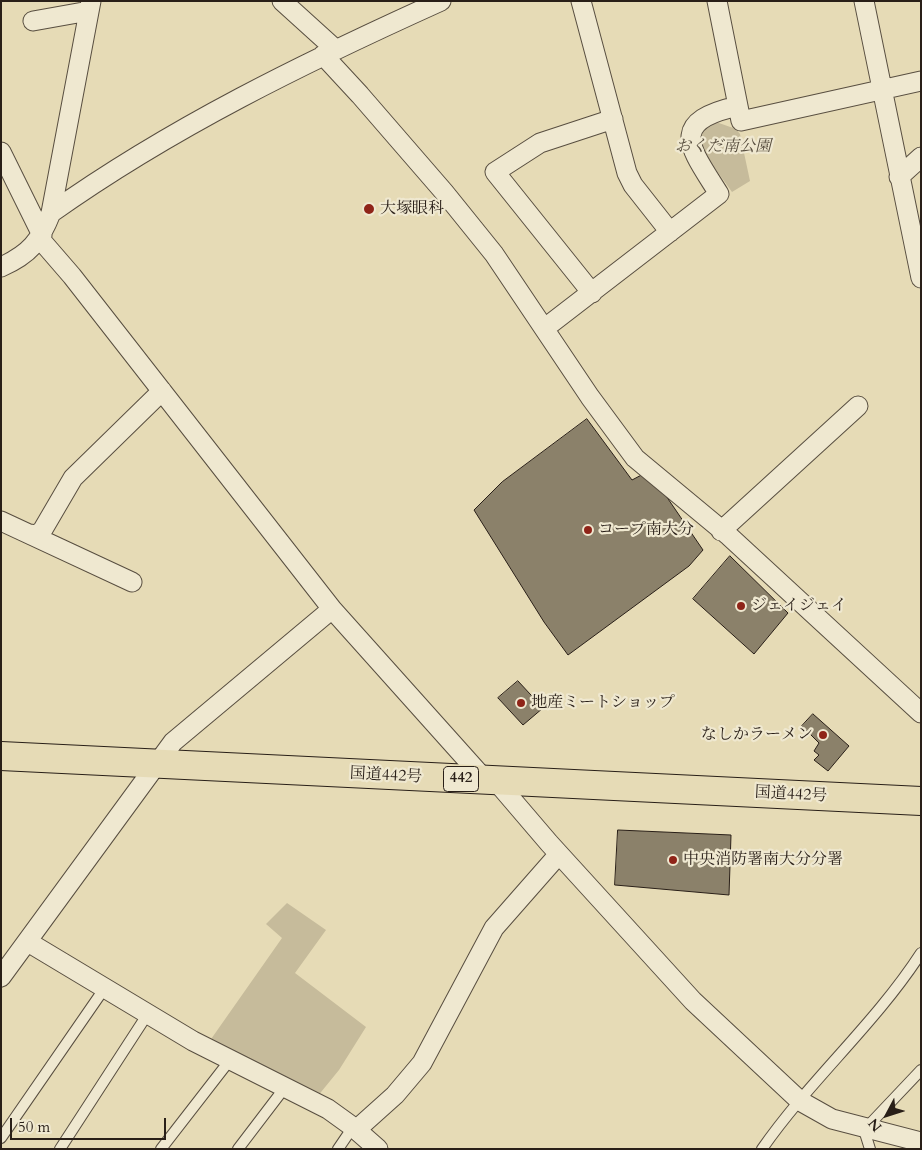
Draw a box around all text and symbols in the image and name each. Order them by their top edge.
park label: おくだ南公園 [675,137,771,157]
place label: 大塚眼科 [380,199,444,219]
marker: 大塚眼科 [362,202,376,216]
place label: コープ南大分 [598,520,694,540]
marker: コープ南大分 [582,524,594,536]
place label: ジェイジェイ [751,596,847,616]
marker: ジェイジェイ [735,600,747,612]
place label: 地産ミートショップ [531,693,675,713]
marker: 地産ミートショップ [515,697,527,709]
place label: なしかラーメン [701,725,813,745]
marker: なしかラーメン [817,729,829,741]
street label: 国道442号 [349,765,423,787]
road number: 442 [444,766,478,792]
street label: 国道442号 [754,784,828,806]
place label: 中央消防署南大分分署 [683,850,843,870]
marker: 中央消防署南大分分署 [667,854,679,866]
north arrow [862,1090,912,1140]
scale bar [12,1108,169,1140]
text: N [864,1114,886,1136]
text: 50 m [18,1117,50,1137]

